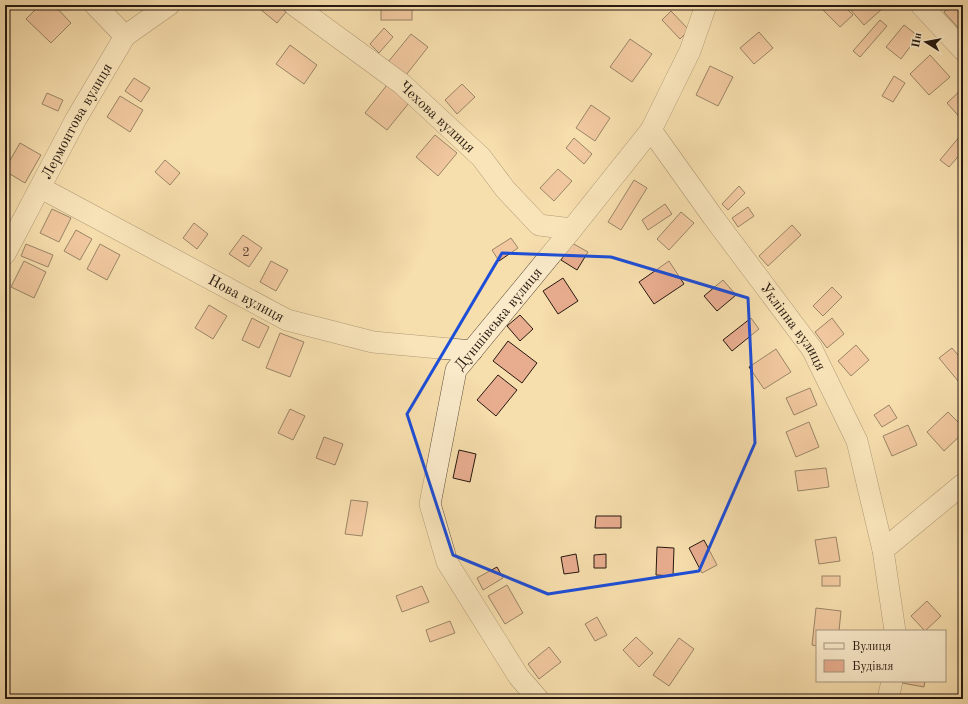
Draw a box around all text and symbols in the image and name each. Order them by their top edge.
north arrow [906,22,946,62]
text: Пн [911,32,925,49]
street label: Лермонтова вулиця [40,61,116,182]
street label: Чехова вулиця [395,79,477,157]
house number: 2 [242,246,250,259]
street label: Дуншівська вулиця [453,265,546,374]
street label: Нова вулиця [205,273,286,326]
street label: Уклінна вулиця [756,281,828,374]
legend [816,630,946,682]
text: Вулиця [852,641,891,653]
text: Будівля [852,660,894,673]

